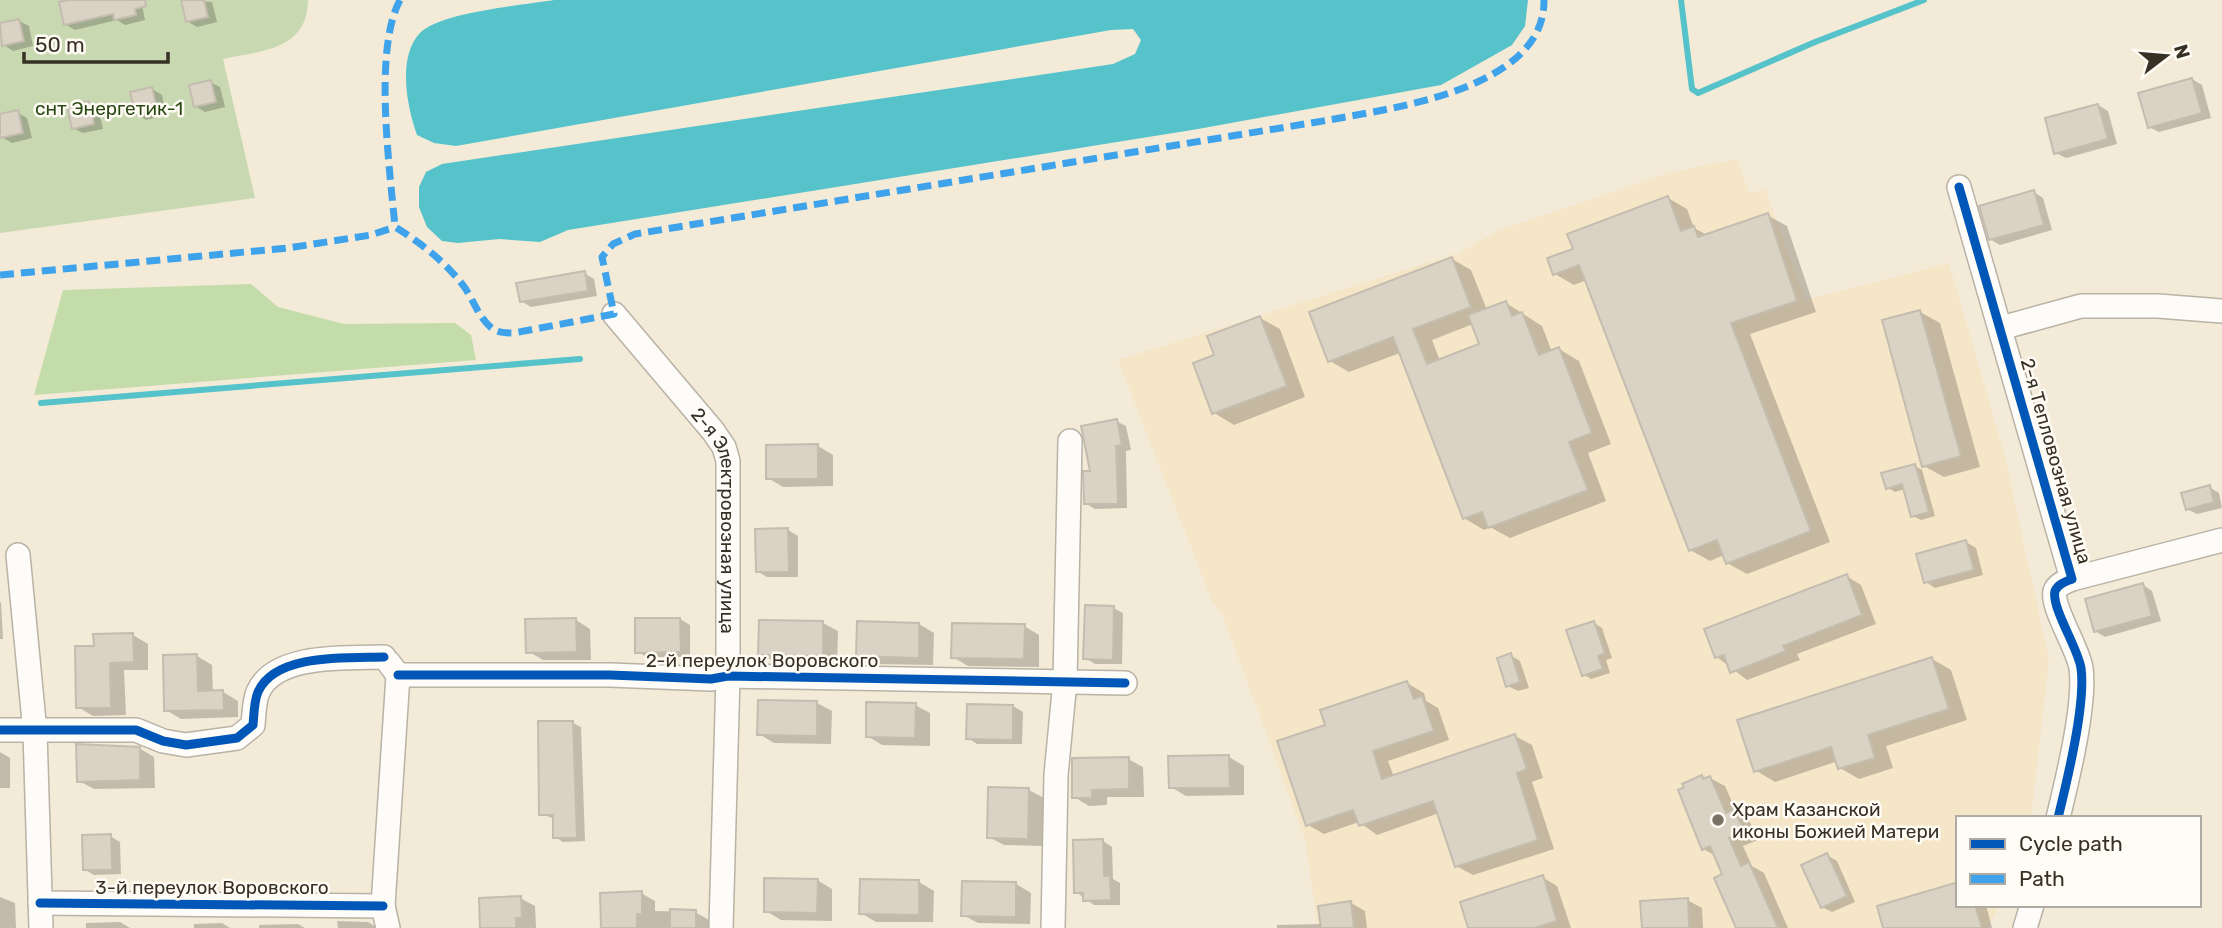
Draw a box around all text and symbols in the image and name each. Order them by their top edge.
scale bar [24,21,168,65]
north arrow [2131,21,2201,91]
text: 50 m [35,32,85,57]
text: N [2169,42,2195,61]
park label: снт Энергетик-1 [35,97,183,120]
street label: 2-я Тепловозная улица [2016,356,2096,566]
street label: 2-я Электровозная улица [687,403,740,634]
street label: 2-й переулок Воровского [646,649,878,672]
place label: Храм Казанской иконы Божией Матери [1732,798,1939,843]
marker: Храм Казанской иконы Божией Матери [1710,812,1726,828]
legend [1956,816,2201,907]
text: Cycle path [2019,831,2123,856]
text: Path [2019,866,2065,891]
street label: 3-й переулок Воровского [95,876,329,899]

